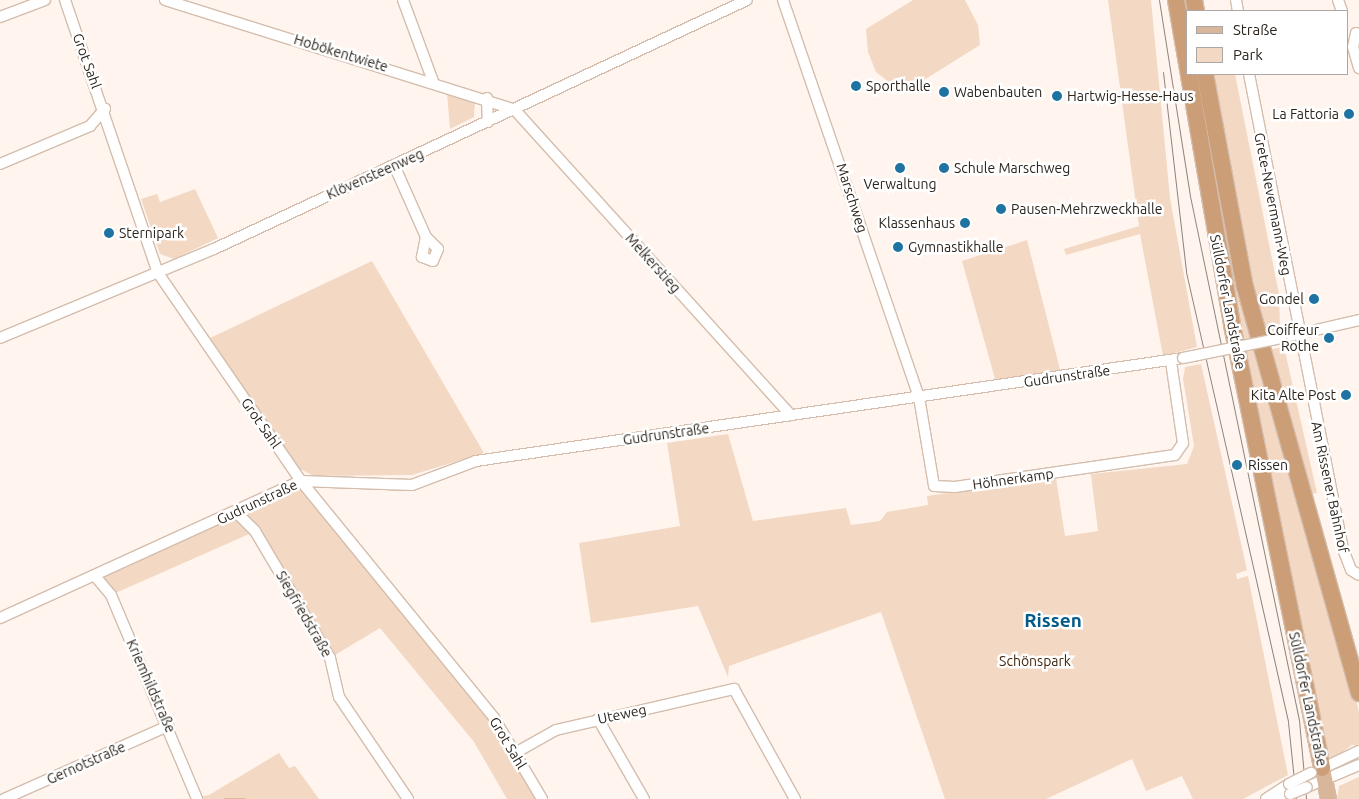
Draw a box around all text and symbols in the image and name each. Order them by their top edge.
legend [1186,10,1349,75]
text: Straße [1233,21,1277,38]
street label: Grot Sahl [69,31,105,91]
street label: Hobökentwiete [292,31,390,75]
text: Park [1233,46,1263,63]
place label: Sporthalle [866,78,931,94]
marker: Sporthalle [850,80,862,92]
place label: Wabenbauten [954,84,1042,100]
marker: Wabenbauten [938,86,950,98]
place label: Hartwig-Hesse-Haus [1067,88,1194,104]
marker: Hartwig-Hesse-Haus [1051,90,1063,102]
place label: La Fattoria [1272,106,1339,122]
marker: La Fattoria [1343,108,1355,120]
street label: Grete-Nevermann-Weg [1251,131,1295,277]
street label: Klövensteenweg [324,145,426,203]
place label: Schule Marschweg [954,160,1070,176]
street label: Marschweg [833,161,871,235]
marker: Verwaltung [894,162,906,174]
marker: Schule Marschweg [938,162,950,174]
place label: Verwaltung [864,176,936,192]
place label: Pausen-Mehrzweckhalle [1011,201,1162,217]
marker: Pausen-Mehrzweckhalle [995,203,1007,215]
place label: Klassenhaus [878,215,955,231]
marker: Klassenhaus [959,217,971,229]
place label: Sternipark [119,225,184,241]
marker: Sternipark [103,227,115,239]
street label: Melkerstieg [622,230,684,296]
street label: Sülldorfer Landstraße [1207,233,1249,371]
place label: Gymnastikhalle [908,239,1004,255]
marker: Gymnastikhalle [892,241,904,253]
place label: Gondel [1259,291,1304,307]
marker: Gondel [1308,293,1320,305]
place label: Coiffeur Rothe [1267,322,1319,354]
marker: Coiffeur Rothe [1323,332,1335,344]
street label: Gudrunstraße [1023,362,1111,390]
place label: Kita Alte Post [1251,387,1336,403]
marker: Kita Alte Post [1340,389,1352,401]
street label: Grot Sahl [238,395,284,451]
street label: Gudrunstraße [622,420,710,448]
street label: Am Rissener Bahnhof [1308,420,1352,554]
place label: Rissen [1248,457,1288,473]
marker: Rissen [1230,458,1244,472]
street label: Höhnerkamp [971,465,1055,493]
street label: Gudrunstraße [214,476,300,528]
street label: Siegfriedstraße [273,568,335,660]
district label: Rissen [1024,610,1082,632]
street label: Sülldorfer Landstraße [1286,630,1330,768]
street label: Kriemhildstraße [123,637,179,735]
park label: Schönspark [999,653,1071,669]
street label: Uteweg [596,701,648,727]
street label: Grot Sahl [486,714,530,772]
street label: Gernotstraße [44,738,128,788]

